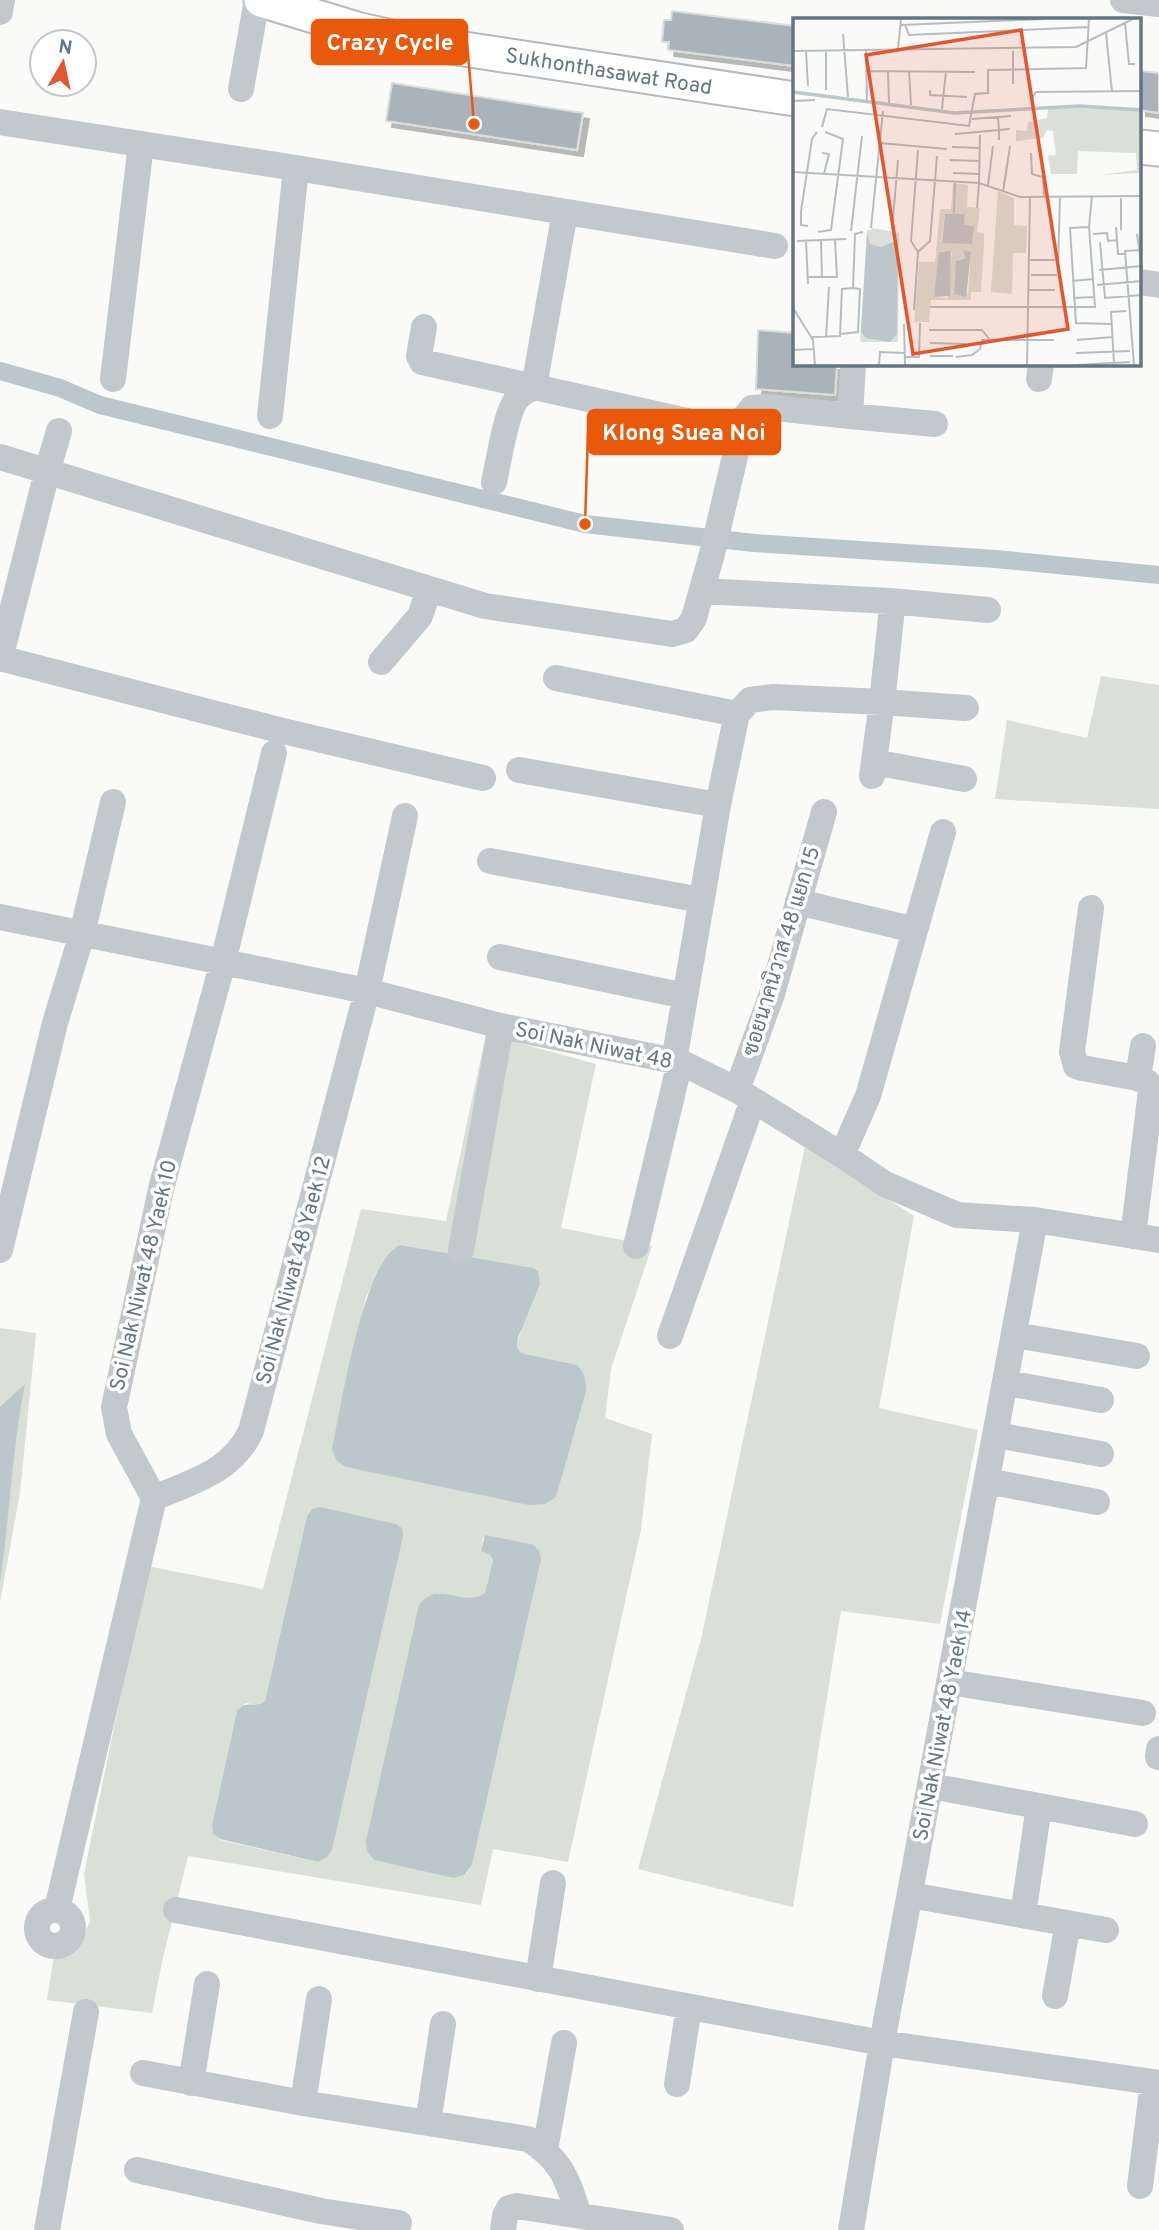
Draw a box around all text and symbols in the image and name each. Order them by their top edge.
inset map [793,18,1142,366]
callout: Crazy Cycle [312,20,467,64]
north arrow [28,28,98,98]
text: Crazy Cycle [326,30,454,59]
text: N [57,35,74,61]
street label: Sukhonthasawat Road [504,43,714,102]
callout: Klong Suea Noi [588,410,780,454]
text: Klong Suea Noi [602,420,766,449]
street label: ซอยนาคนิวาส 48 แยก 15 [738,843,827,1060]
street label: Soi Nak Niwat 48 [513,1017,675,1076]
street label: Soi Nak Niwat 48 Yaek 12 [251,1153,338,1388]
street label: Soi Nak Niwat 48 Yaek 10 [105,1157,184,1393]
street label: Soi Nak Niwat 48 Yaek 14 [908,1607,979,1843]

